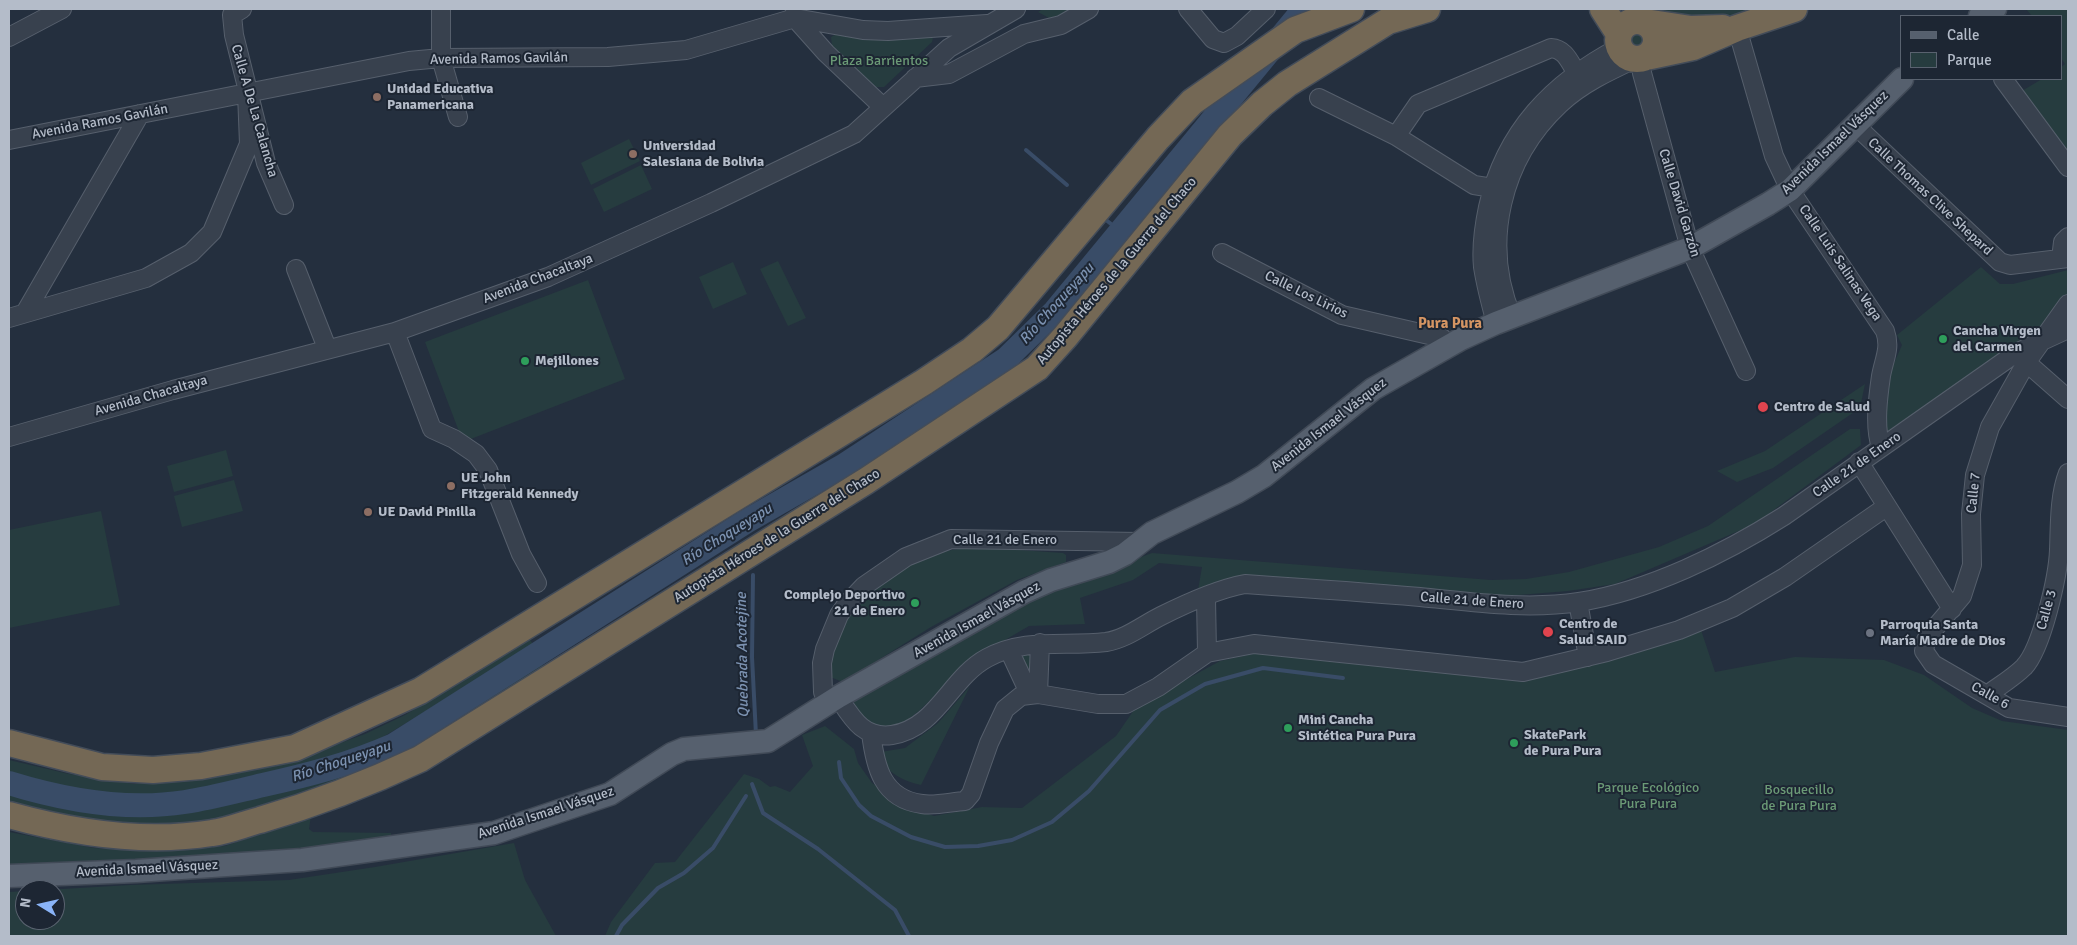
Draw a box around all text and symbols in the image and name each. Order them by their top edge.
legend [1900,15,2062,80]
text: Calle [1947,26,1980,44]
street label: Calle A De La Calancha [227,43,281,179]
street label: Avenida Ramos Gavilán [430,49,568,69]
text: Parque [1947,51,1992,69]
park label: Plaza Barrientos [830,53,928,69]
place label: Unidad Educativa Panamericana [387,81,494,114]
street label: Avenida Ismael Vásquez [1778,88,1892,198]
marker: Unidad Educativa Panamericana [371,91,383,103]
street label: Avenida Ramos Gavilán [30,101,170,143]
street label: Calle Thomas Clive Shepard [1864,135,1996,259]
place label: Universidad Salesiana de Bolivia [643,138,764,170]
street label: Calle David Garzón [1655,147,1703,259]
marker: Universidad Salesiana de Bolivia [627,148,639,160]
street label: Autopista Héroes de la Guerra del Chaco [1034,174,1200,368]
street label: Calle Luis Salinas Vega [1795,202,1885,324]
street label: Avenida Chacaltaya [481,250,595,308]
water label: Río Choqueyapu [1016,260,1098,348]
street label: Calle Los Lirios [1262,268,1350,322]
district label: Pura Pura [1418,315,1482,333]
place label: Cancha Virgen del Carmen [1953,323,2041,356]
marker: Cancha Virgen del Carmen [1937,333,1949,345]
place label: Mejillones [535,353,599,369]
marker: Mejillones [519,355,531,367]
street label: Avenida Chacaltaya [93,372,209,420]
street label: Avenida Ismael Vásquez [1268,375,1390,475]
place label: Centro de Salud [1774,399,1870,415]
marker: Centro de Salud [1756,400,1770,414]
street label: Calle 21 de Enero [1810,428,1904,502]
street label: Autopista Héroes de la Guerra del Chaco [671,465,883,607]
place label: UE John Fitzgerald Kennedy [461,470,578,502]
street label: Calle 7 [1964,472,1984,514]
marker: UE John Fitzgerald Kennedy [445,480,457,492]
water label: Río Choqueyapu [678,500,776,570]
place label: UE David Pinilla [378,504,476,520]
marker: UE David Pinilla [362,506,374,518]
street label: Calle 21 de Enero [953,532,1057,548]
street label: Avenida Ismael Vásquez [911,578,1043,662]
place label: Complejo Deportivo 21 de Enero [784,587,905,620]
street label: Calle 3 [2033,588,2061,632]
street label: Calle 21 de Enero [1420,589,1524,613]
water label: Quebrada Acotejine [733,592,753,718]
marker: Complejo Deportivo 21 de Enero [909,597,921,609]
place label: Centro de Salud SAID [1559,616,1627,648]
place label: Parroquia Santa María Madre de Dios [1880,617,2005,650]
marker: Centro de Salud SAID [1541,625,1555,639]
marker: Parroquia Santa María Madre de Dios [1864,627,1876,639]
street label: Calle 6 [1968,679,2012,713]
place label: Mini Cancha Sintética Pura Pura [1298,712,1416,744]
marker: Mini Cancha Sintética Pura Pura [1282,722,1294,734]
place label: SkatePark de Pura Pura [1524,727,1601,760]
water label: Río Choqueyapu [289,737,393,787]
marker: SkatePark de Pura Pura [1508,737,1520,749]
park label: Parque Ecológico Pura Pura [1597,780,1699,812]
park label: Bosquecillo de Pura Pura [1761,782,1837,814]
street label: Avenida Ismael Vásquez [476,783,616,843]
street label: Avenida Ismael Vásquez [76,857,218,881]
north arrow [15,880,65,930]
text: N [17,897,35,909]

